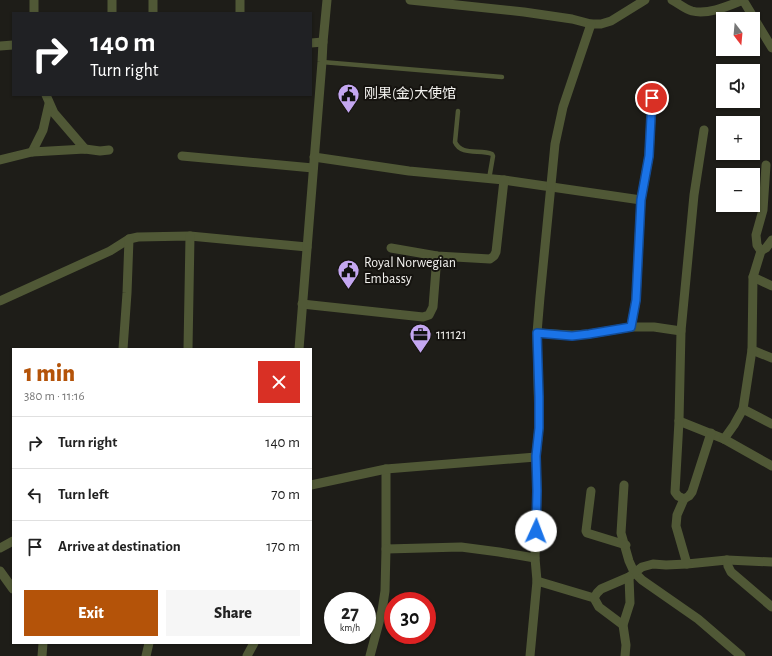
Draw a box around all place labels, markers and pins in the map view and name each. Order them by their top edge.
public building icon: 刚果(金)大使馆 [335,81,361,114]
pin [635,81,669,115]
place label: 刚果(金)大使馆 [364,86,456,101]
place label: Royal Norwegian Embassy [364,256,456,286]
public building icon: Royal Norwegian Embassy [335,258,361,291]
office icon: 111121 [407,322,433,355]
place label: 111121 [436,328,466,342]

